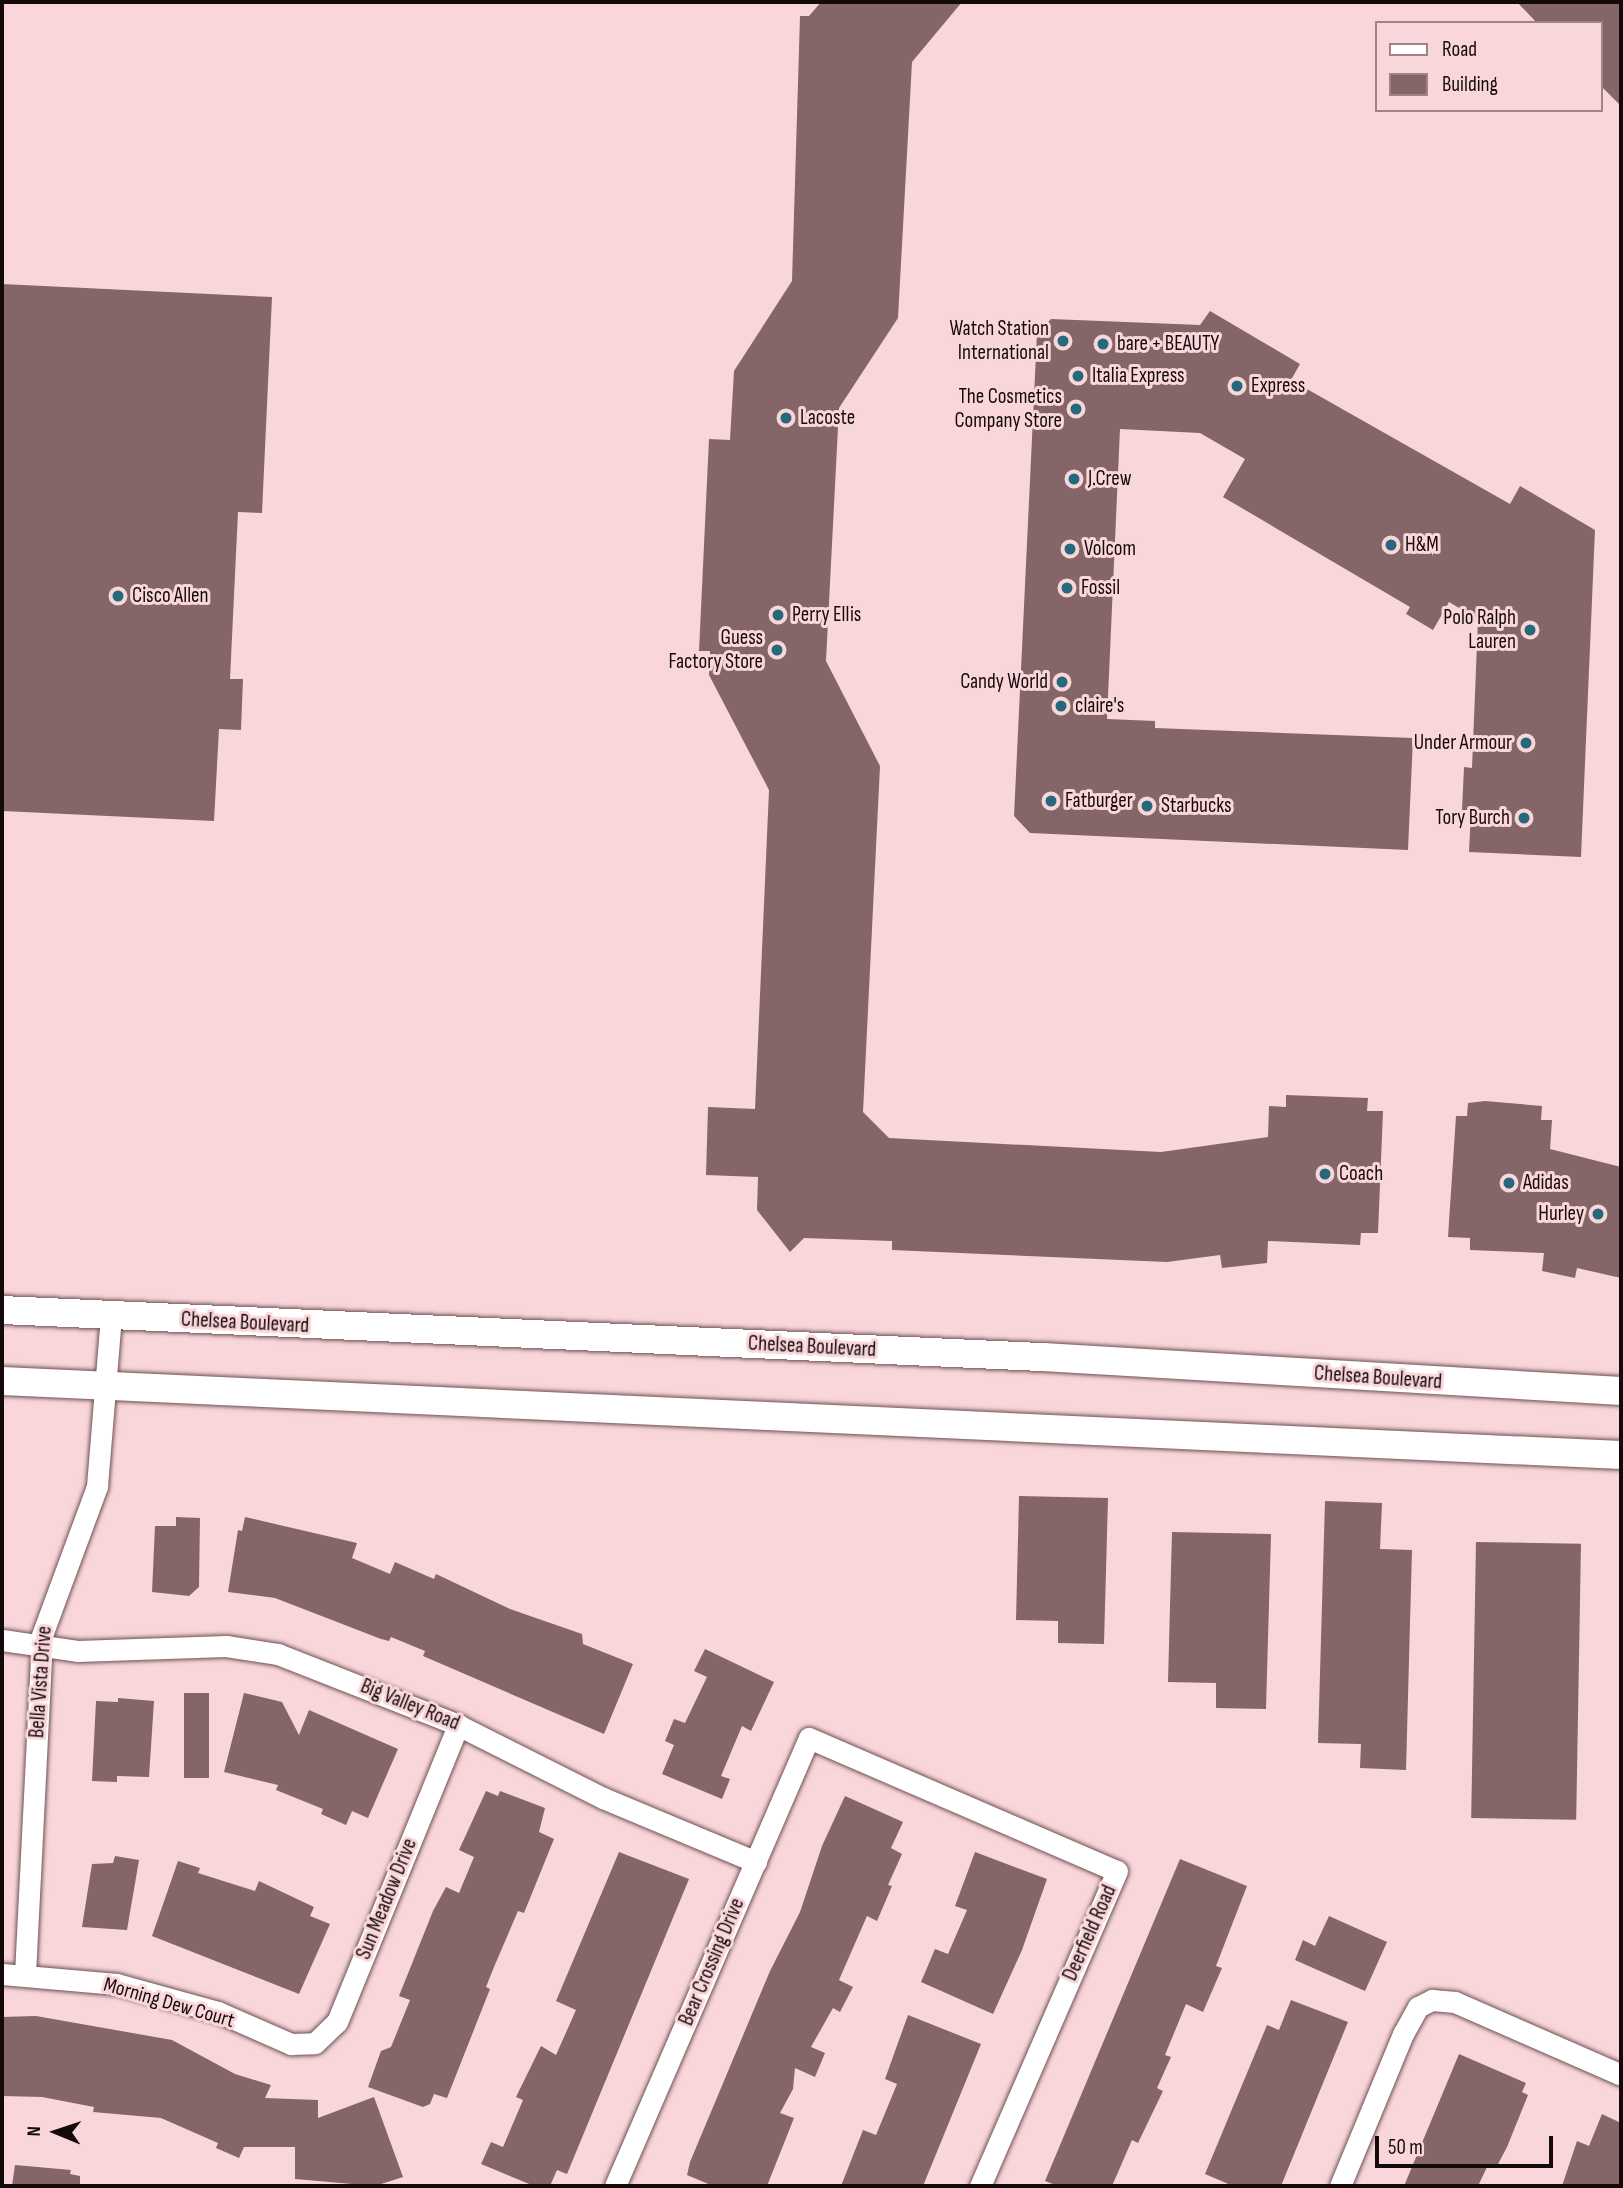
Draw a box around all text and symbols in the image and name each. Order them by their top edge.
legend [1374,21,1602,112]
text: Road [1442,37,1477,62]
text: Building [1442,72,1498,97]
place label: Watch Station International [949,316,1049,366]
place label: bare + BEAUTY [1117,331,1219,357]
marker: Watch Station International [1055,333,1071,349]
marker: bare + BEAUTY [1095,336,1111,352]
place label: Italia Express [1092,363,1185,389]
marker: Italia Express [1070,368,1086,384]
place label: Express [1251,373,1305,399]
marker: Express [1229,378,1245,394]
place label: The Cosmetics Company Store [955,384,1062,434]
marker: The Cosmetics Company Store [1068,401,1084,417]
place label: Lacoste [800,405,855,431]
marker: Lacoste [778,410,794,426]
place label: J.Crew [1088,466,1131,492]
marker: J.Crew [1066,471,1082,487]
place label: H&M [1405,532,1439,558]
place label: Volcom [1084,536,1136,562]
marker: H&M [1383,537,1399,553]
marker: Volcom [1062,541,1078,557]
place label: Fossil [1081,575,1120,601]
marker: Fossil [1059,580,1075,596]
place label: Cisco Allen [132,583,209,609]
marker: Cisco Allen [110,588,126,604]
place label: Perry Ellis [792,602,861,628]
place label: Polo Ralph Lauren [1443,605,1516,655]
marker: Perry Ellis [770,607,786,623]
marker: Polo Ralph Lauren [1522,622,1538,638]
place label: Guess Factory Store [668,625,763,675]
marker: Guess Factory Store [769,642,785,658]
place label: Candy World [960,669,1048,695]
marker: Candy World [1054,674,1070,690]
place label: claire's [1075,693,1124,719]
marker: claire's [1053,698,1069,714]
place label: Under Armour [1414,730,1512,756]
marker: Under Armour [1518,735,1534,751]
place label: Fatburger [1065,788,1133,814]
marker: Fatburger [1043,793,1059,809]
place label: Starbucks [1161,793,1232,819]
marker: Starbucks [1139,798,1155,814]
place label: Tory Burch [1435,805,1510,831]
marker: Tory Burch [1516,810,1532,826]
place label: Coach [1339,1161,1383,1187]
marker: Coach [1317,1166,1333,1182]
place label: Adidas [1523,1170,1569,1196]
marker: Adidas [1501,1175,1517,1191]
place label: Hurley [1538,1201,1584,1227]
marker: Hurley [1590,1206,1606,1222]
street label: Chelsea Boulevard [180,1307,310,1339]
street label: Chelsea Boulevard [747,1331,877,1363]
street label: Chelsea Boulevard [1313,1361,1443,1395]
street label: Bella Vista Drive [25,1625,57,1739]
street label: Big Valley Road [357,1674,463,1736]
street label: Sun Meadow Drive [351,1835,423,1963]
street label: Deerfield Road [1058,1881,1122,1985]
street label: Bear Crossing Drive [674,1895,750,2029]
street label: Morning Dew Court [101,1972,237,2034]
north arrow [21,2097,91,2167]
scale bar [1378,2122,1556,2166]
text: N [23,2126,46,2137]
text: 50 m [1388,2135,1423,2160]

